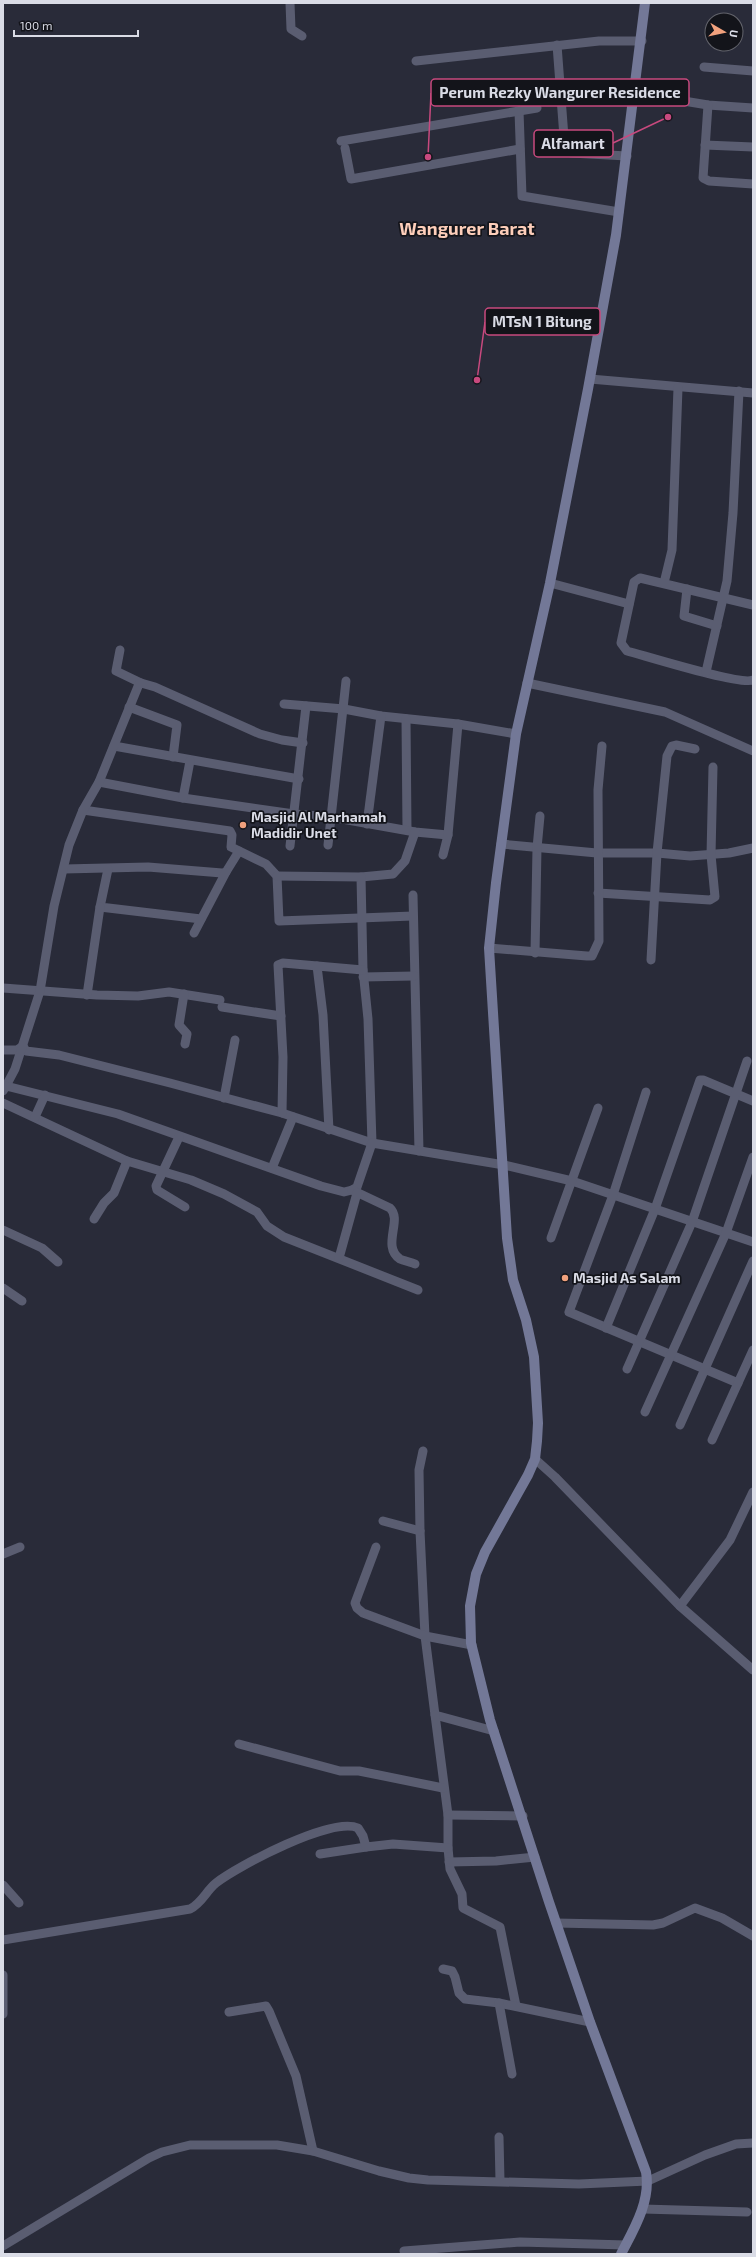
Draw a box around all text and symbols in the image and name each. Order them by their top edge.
scale bar [14,12,138,38]
north arrow [704,12,744,52]
text: 100 m [20,18,52,32]
text: U [727,29,741,38]
callout: Perum Rezky Wangurer Residence [431,79,689,106]
text: Perum Rezky Wangurer Residence [439,83,681,102]
callout: Alfamart [534,130,613,157]
text: Alfamart [541,134,605,152]
district label: Wangurer Barat [399,217,535,239]
callout: MTsN 1 Bitung [485,308,600,335]
text: MTsN 1 Bitung [492,312,592,330]
place label: Masjid Al Marhamah Madidir Unet [251,808,386,841]
marker: Masjid Al Marhamah Madidir Unet [238,820,248,830]
place label: Masjid As Salam [573,1269,681,1286]
marker: Masjid As Salam [560,1273,570,1283]

